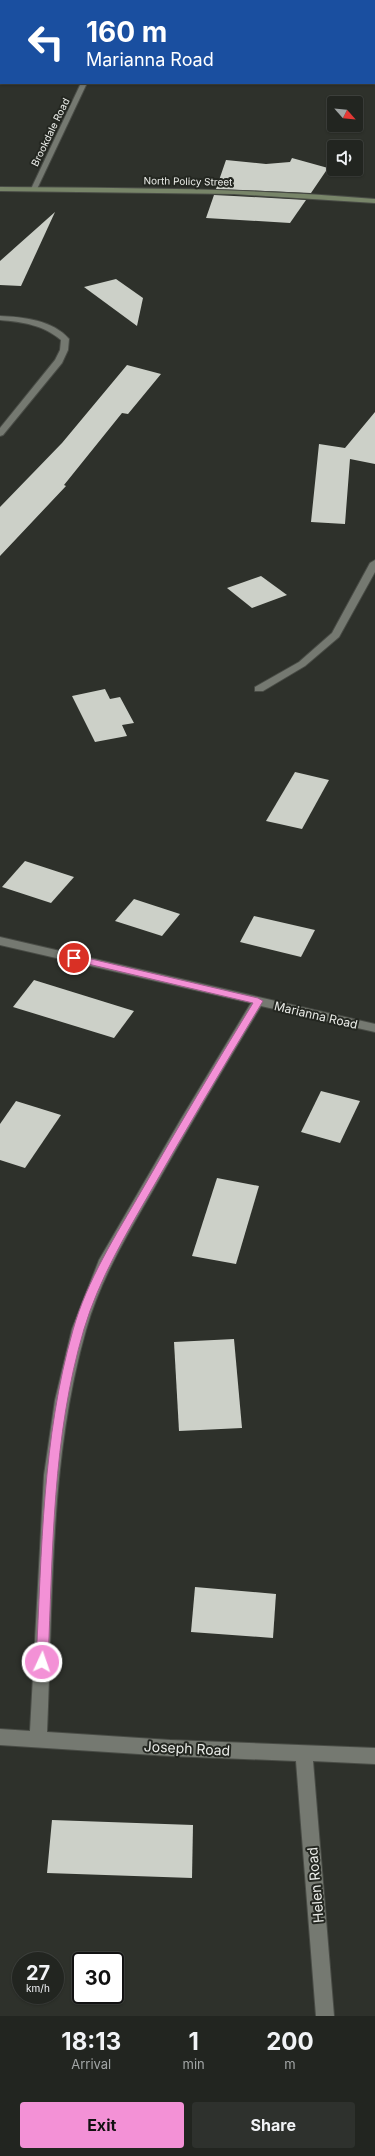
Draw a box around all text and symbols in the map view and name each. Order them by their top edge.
text: 160 m [86,15,167,49]
icon: left [20,16,72,68]
text: Marianna Road [86,49,214,70]
street label: Brookdale Road [28,96,72,168]
north arrow [327,96,363,132]
map controls [327,96,363,176]
button: sound [327,140,363,176]
street label: North Policy Street [144,174,233,188]
pin [57,941,91,975]
icon: arrive [63,947,85,969]
street label: Marianna Road [273,998,359,1032]
position arrow [21,1641,63,1683]
street label: Joseph Road [143,1737,231,1759]
street label: Helen Road [303,1846,327,1924]
speed limit sign: 30 [72,1952,124,2004]
text: 27 [26,1961,50,1985]
text: km/h [26,1982,50,1994]
text: 18:13 [61,2027,121,2056]
text: 1 [188,2027,199,2056]
text: 200 [266,2027,314,2056]
text: Arrival [71,2056,111,2072]
text: min [183,2056,205,2072]
text: m [284,2056,296,2072]
button: Exit [20,2102,184,2148]
button: Share [192,2102,355,2148]

